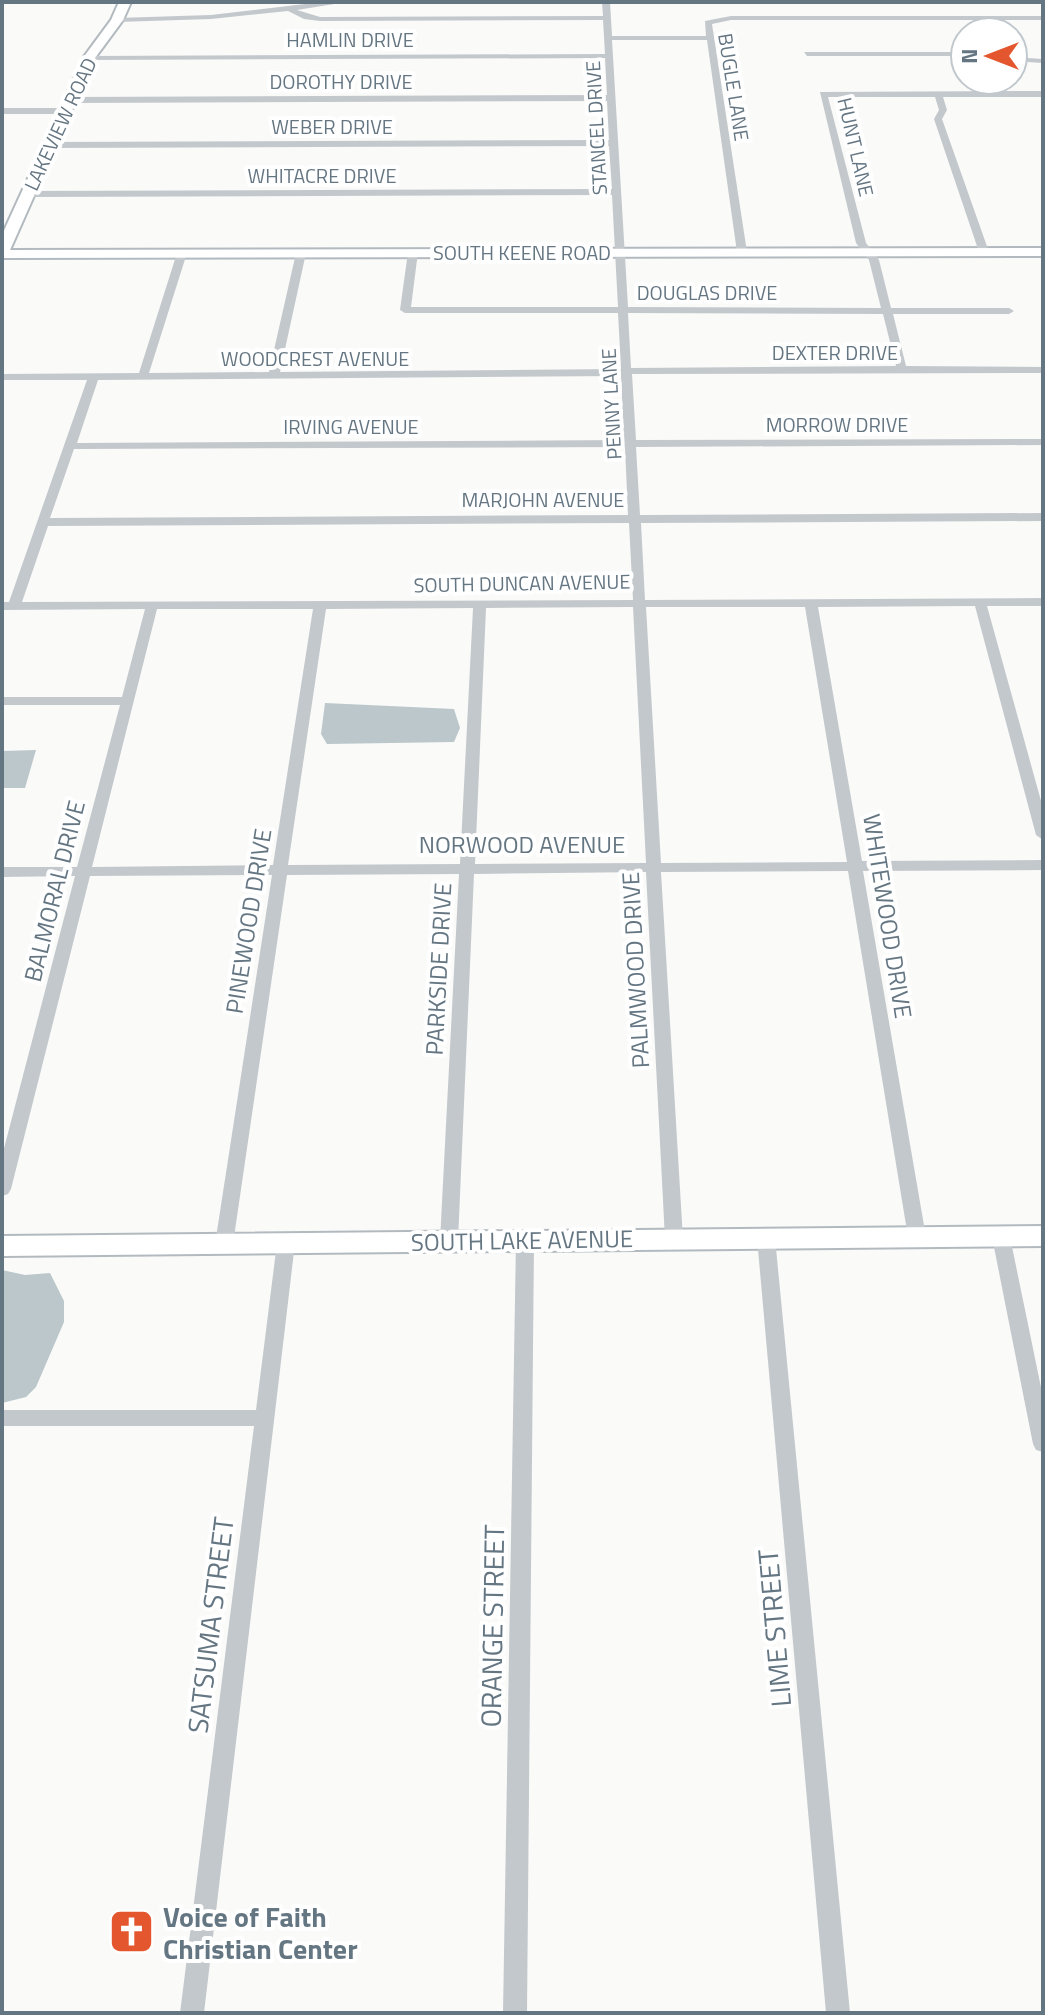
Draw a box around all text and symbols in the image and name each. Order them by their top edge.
north arrow [949,16,1029,96]
street label: HAMLIN DRIVE [286,24,414,55]
street label: BUGLE LANE [710,31,758,143]
text: N [952,48,986,64]
street label: LAKEVIEW ROAD [16,52,104,196]
street label: STANCEL DRIVE [577,60,615,196]
street label: DOROTHY DRIVE [269,66,413,97]
street label: HUNT LANE [830,94,882,200]
street label: WEBER DRIVE [271,111,393,142]
street label: WHITACRE DRIVE [248,160,396,191]
street label: SOUTH KEENE ROAD [433,237,611,268]
street label: DOUGLAS DRIVE [637,277,777,308]
street label: DEXTER DRIVE [772,337,898,368]
street label: WOODCREST AVENUE [221,343,409,374]
street label: PENNY LANE [593,348,629,460]
street label: MORROW DRIVE [766,409,908,440]
street label: IRVING AVENUE [283,411,419,442]
street label: MARJOHN AVENUE [462,484,624,515]
street label: SOUTH DUNCAN AVENUE [413,566,631,600]
street label: BALMORAL DRIVE [14,797,94,985]
street label: WHITEWOOD DRIVE [854,811,922,1021]
street label: PINEWOOD DRIVE [216,826,280,1016]
street label: NORWOOD AVENUE [419,826,625,862]
street label: PALMWOOD DRIVE [612,871,658,1069]
street label: PARKSIDE DRIVE [416,882,460,1056]
street label: SOUTH LAKE AVENUE [411,1220,633,1260]
street label: SATSUMA STREET [175,1514,245,1736]
street label: ORANGE STREET [469,1524,515,1728]
street label: LIME STREET [746,1547,802,1709]
place label: Voice of Faith Christian Center [163,1895,358,1970]
church icon: Voice of Faith Christian Center [108,1908,156,1956]

